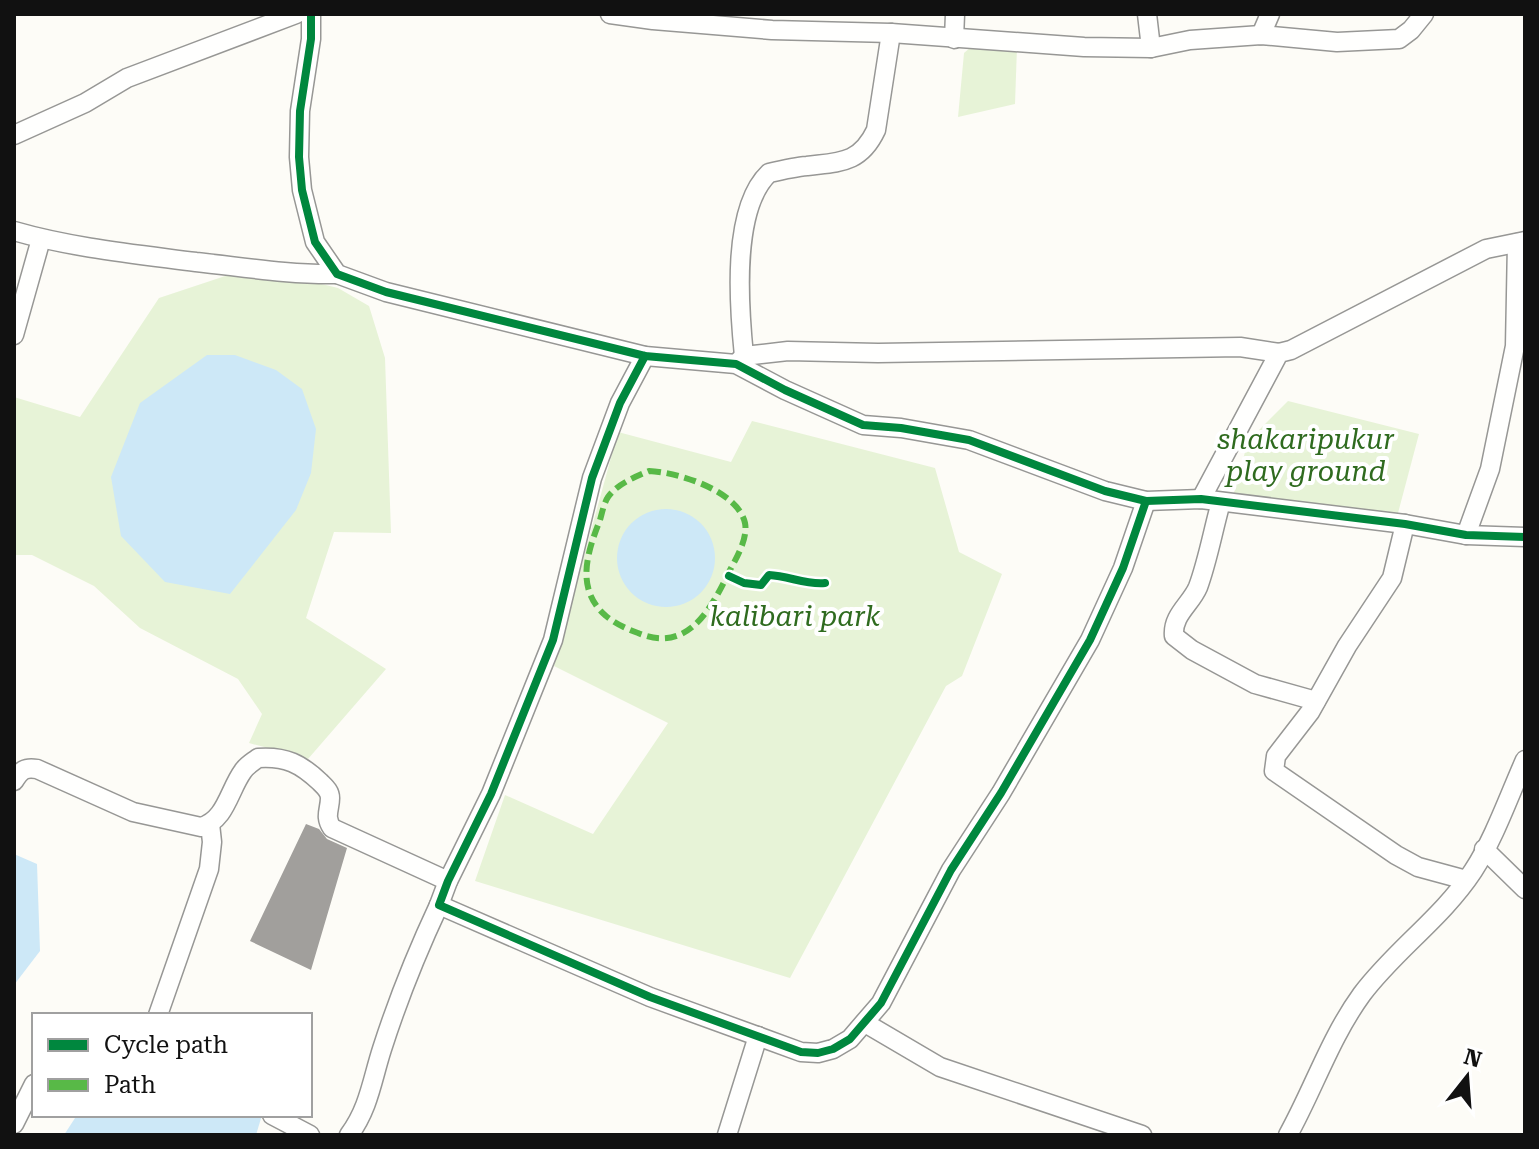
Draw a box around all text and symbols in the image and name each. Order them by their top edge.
park label: shakaripukur play ground [1217,423,1395,488]
park label: kalibari park [710,600,881,633]
legend [32,1013,312,1117]
text: Cycle path [104,1031,228,1059]
north arrow [1427,1037,1507,1117]
text: N [1461,1044,1485,1073]
text: Path [104,1071,156,1099]

